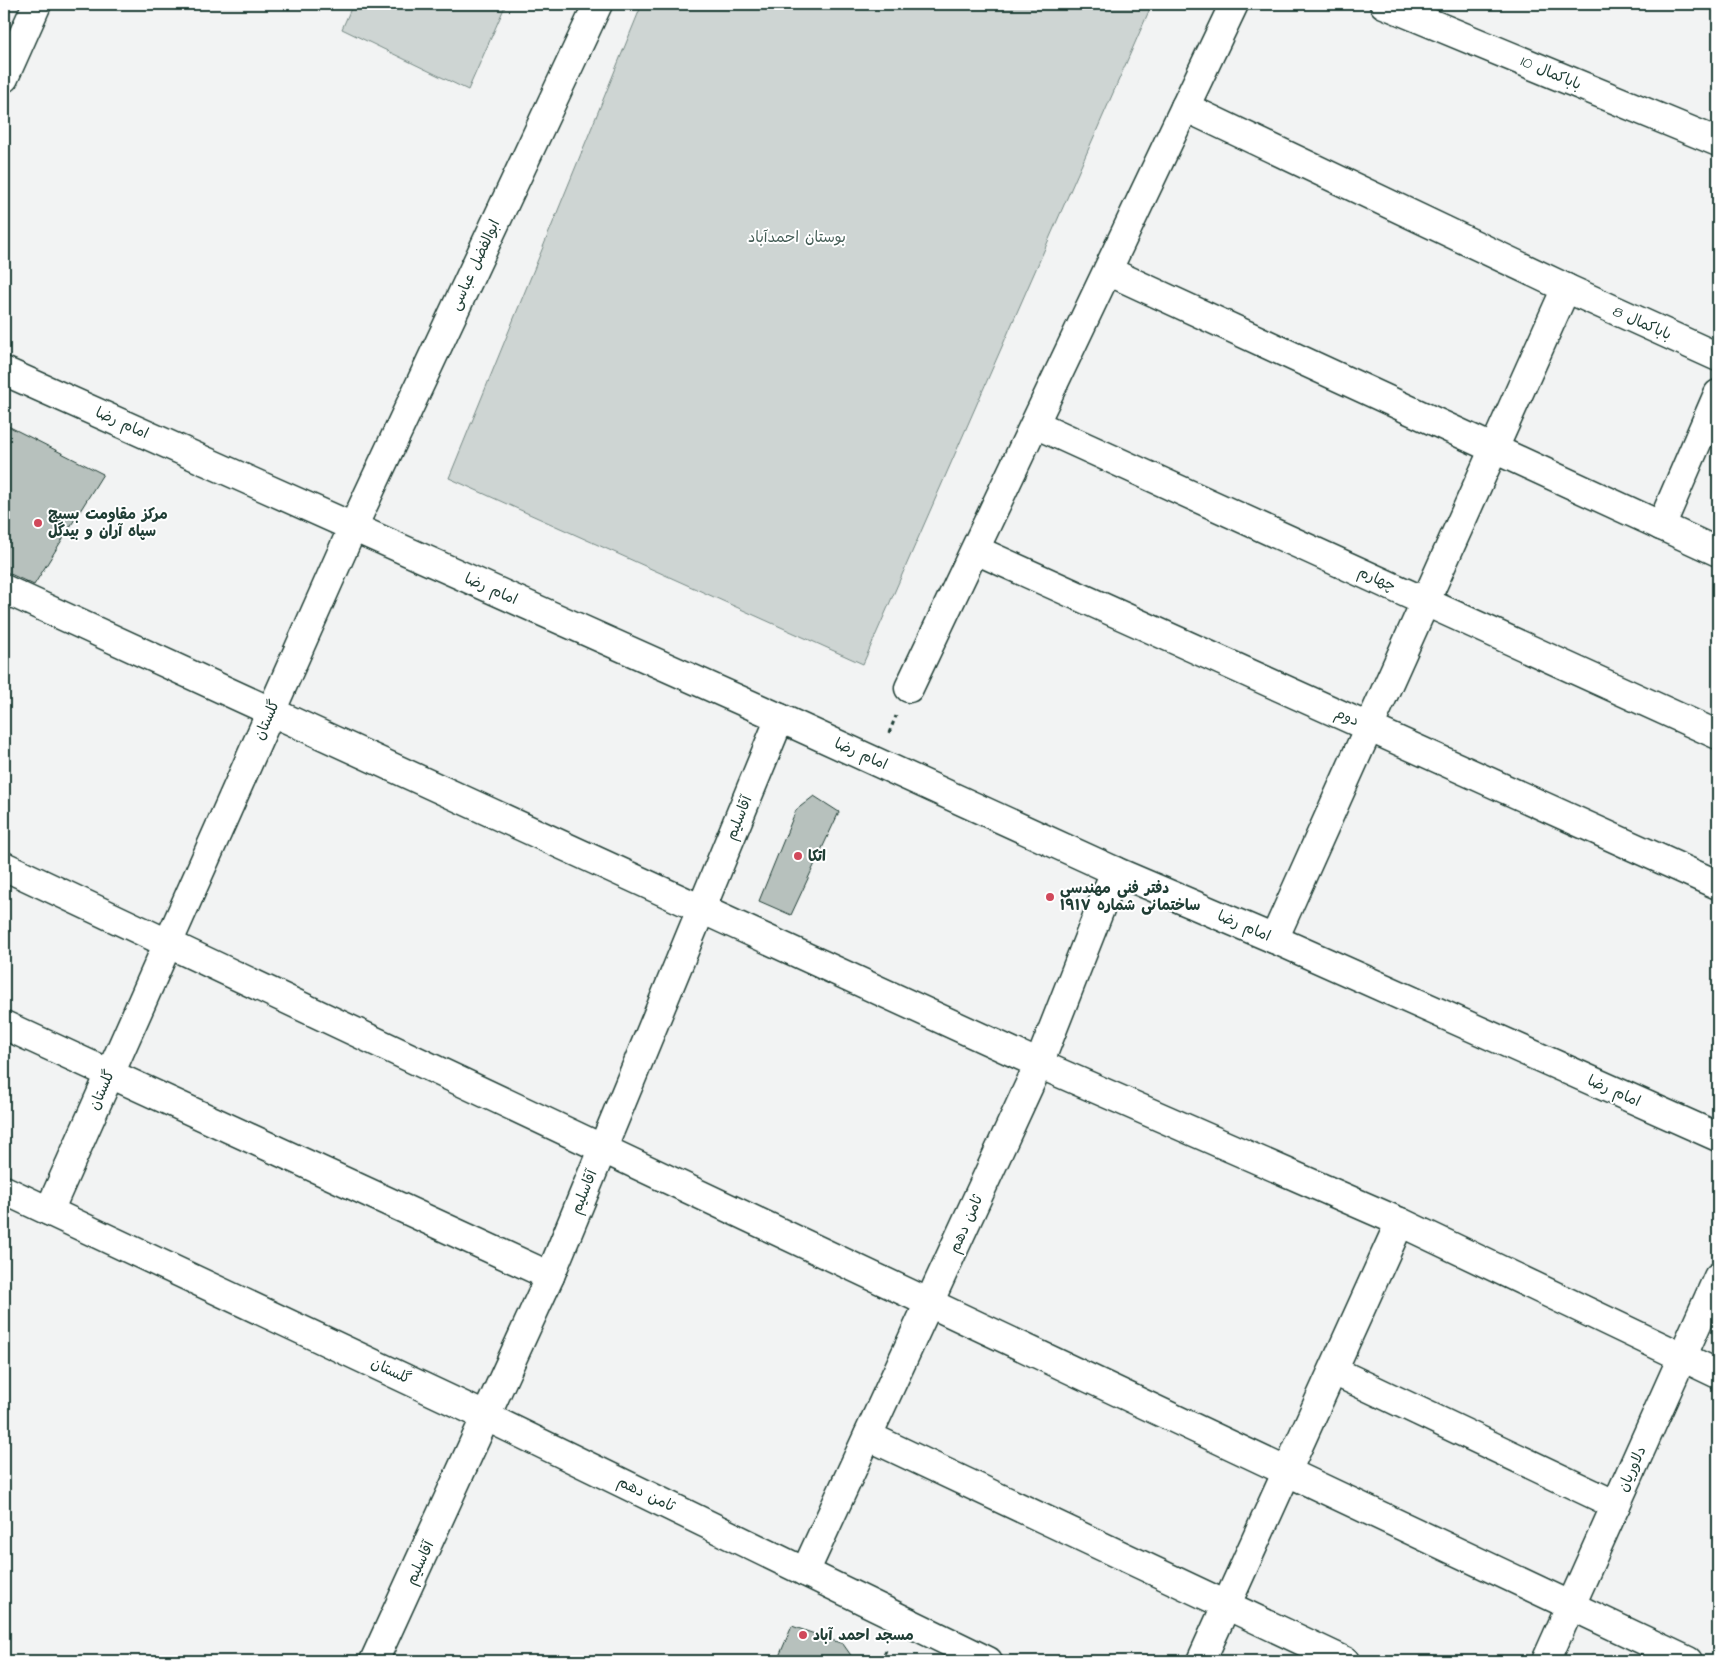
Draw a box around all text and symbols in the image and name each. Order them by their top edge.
street label: باباکمال 10 [1517,51,1585,95]
street label: ابوالفضل عباسی [445,216,505,314]
park label: بوستان احمدآباد [748,227,846,248]
street label: باباکمال 8 [1609,301,1675,345]
street label: امام رضا [92,402,152,444]
place label: مرکز مقاومت بسیج سپاه آران و بیدگل [48,504,168,542]
marker: مرکز مقاومت بسیج سپاه آران و بیدگل [32,517,44,529]
street label: چهارم [1355,561,1399,597]
street label: امام رضا [461,568,521,610]
street label: گلستان [249,697,285,743]
street label: دوم [1331,702,1362,732]
street label: امام رضا [831,733,891,775]
street label: آقاسلیم [721,791,759,844]
place label: اتکا [808,846,826,867]
marker: اتکا [792,850,804,862]
place label: دفتر فنی مهندسی ساختمانی شماره ۱۹۱۷ [1060,878,1200,916]
marker: دفتر فنی مهندسی ساختمانی شماره ۱۹۱۷ [1044,891,1056,903]
street label: امام رضا [1214,905,1274,947]
street label: گلستان [84,1067,120,1113]
street label: امام رضا [1584,1070,1644,1112]
street label: آقاسلیم [566,1165,604,1218]
street label: ثامن دهم [944,1191,989,1257]
street label: گلستان [368,1353,414,1389]
street label: دلاوریان [1613,1443,1651,1495]
street label: ثامن دهم [613,1471,679,1518]
street label: آقاسلیم [401,1536,441,1589]
place label: مسجد احمد آباد [813,1625,914,1646]
marker: مسجد احمد آباد [797,1629,809,1641]

